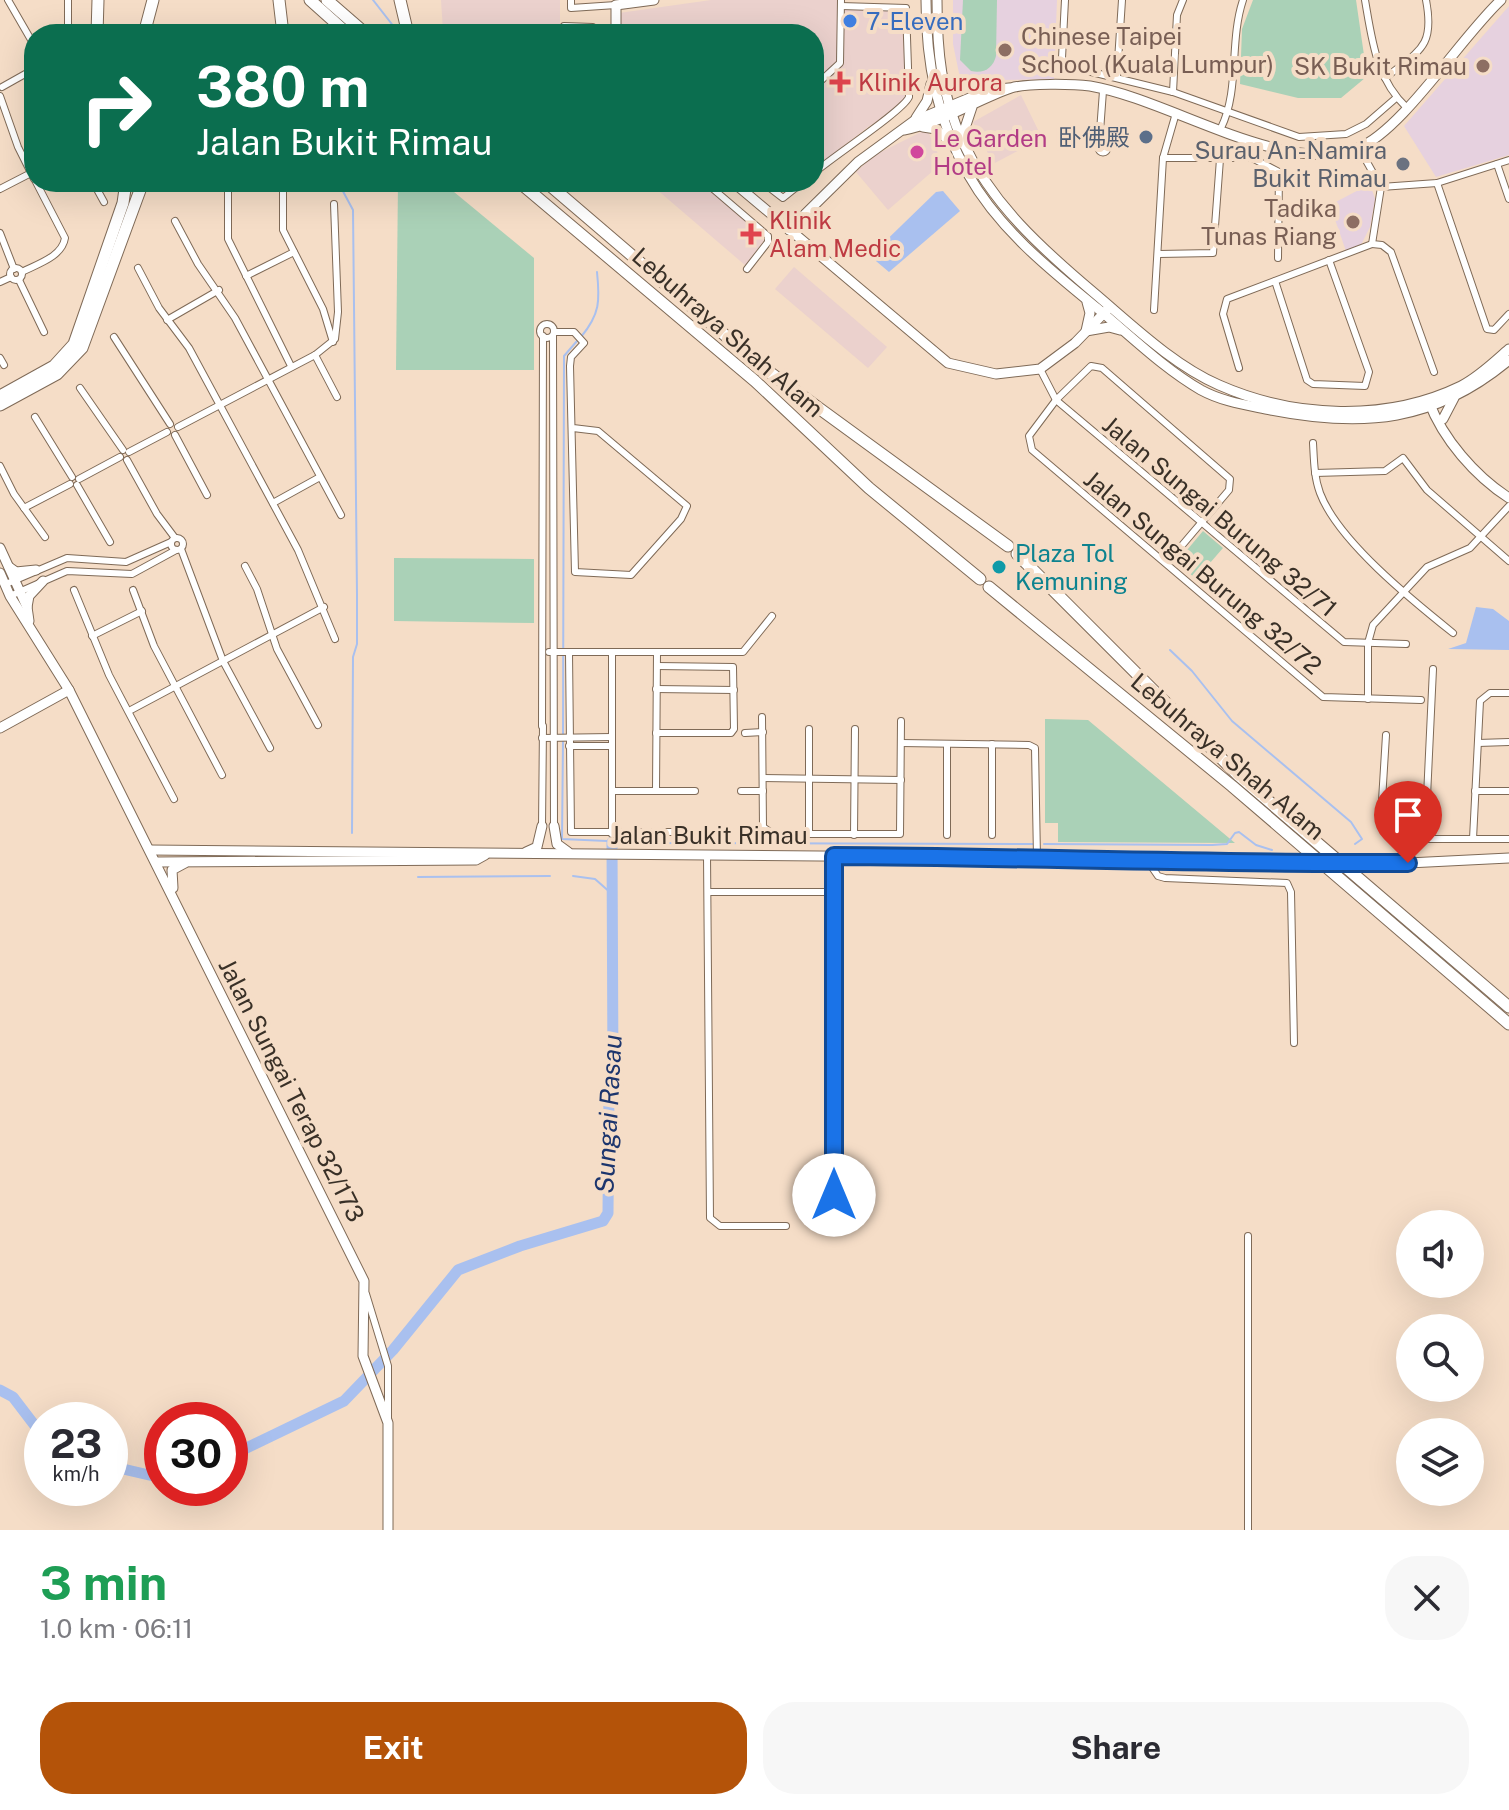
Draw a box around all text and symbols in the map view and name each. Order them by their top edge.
place label: 7-Eleven [866,7,963,35]
marker: 7-Eleven [841,12,859,30]
place label: Chinese Taipei School (Kuala Lumpur) [1021,22,1274,78]
marker: Chinese Taipei School (Kuala Lumpur) [996,41,1014,59]
place label: SK Bukit Rimau [1294,52,1467,80]
text: 380 m [196,54,369,120]
icon: right [64,56,168,160]
marker: SK Bukit Rimau [1474,57,1492,75]
place label: Klinik Aurora [858,68,1003,96]
marker: Klinik Aurora [829,71,851,93]
text: Jalan Bukit Rimau [196,121,492,163]
place label: 卧佛殿 [1058,123,1130,151]
place label: Le Garden Hotel [933,124,1047,180]
marker: 卧佛殿 [1137,128,1155,146]
place label: Surau An-Namira Bukit Rimau [1195,136,1387,192]
marker: Le Garden Hotel [908,143,926,161]
marker: Surau An-Namira Bukit Rimau [1394,155,1412,173]
place label: Tadika Tunas Riang [1201,194,1337,250]
place label: Klinik Alam Medic [769,206,901,262]
marker: Tadika Tunas Riang [1344,213,1362,231]
marker: Klinik Alam Medic [740,223,762,245]
street label: Lebuhraya Shah Alam [627,241,829,423]
street label: Jalan Sungai Burung 32/71 [1097,410,1343,622]
street label: Jalan Sungai Burung 32/72 [1079,464,1327,680]
place label: Plaza Tol Kemuning [1015,539,1128,595]
marker: Plaza Tol Kemuning [990,558,1008,576]
street label: Lebuhraya Shah Alam [1126,667,1330,845]
pin [1374,781,1442,863]
icon: arrive [1386,793,1430,837]
street label: Jalan Bukit Rimau [610,821,808,849]
street label: Jalan Sungai Terap 32/173 [213,954,371,1226]
water label: Sungai Rasau [588,1034,628,1194]
position arrow [792,1153,876,1237]
map controls [1396,1210,1484,1506]
button: sound [1396,1210,1484,1298]
button: search [1396,1314,1484,1402]
speed limit sign: 30 [144,1402,248,1506]
button: layers [1396,1418,1484,1506]
text: 23 [50,1420,102,1467]
text: km/h [52,1462,100,1486]
text: 3 min [40,1554,167,1611]
button: close [1385,1556,1469,1640]
text: 1.0 km · 06:11 [40,1613,193,1644]
button: Exit [40,1702,747,1794]
button: Share [763,1702,1469,1794]

